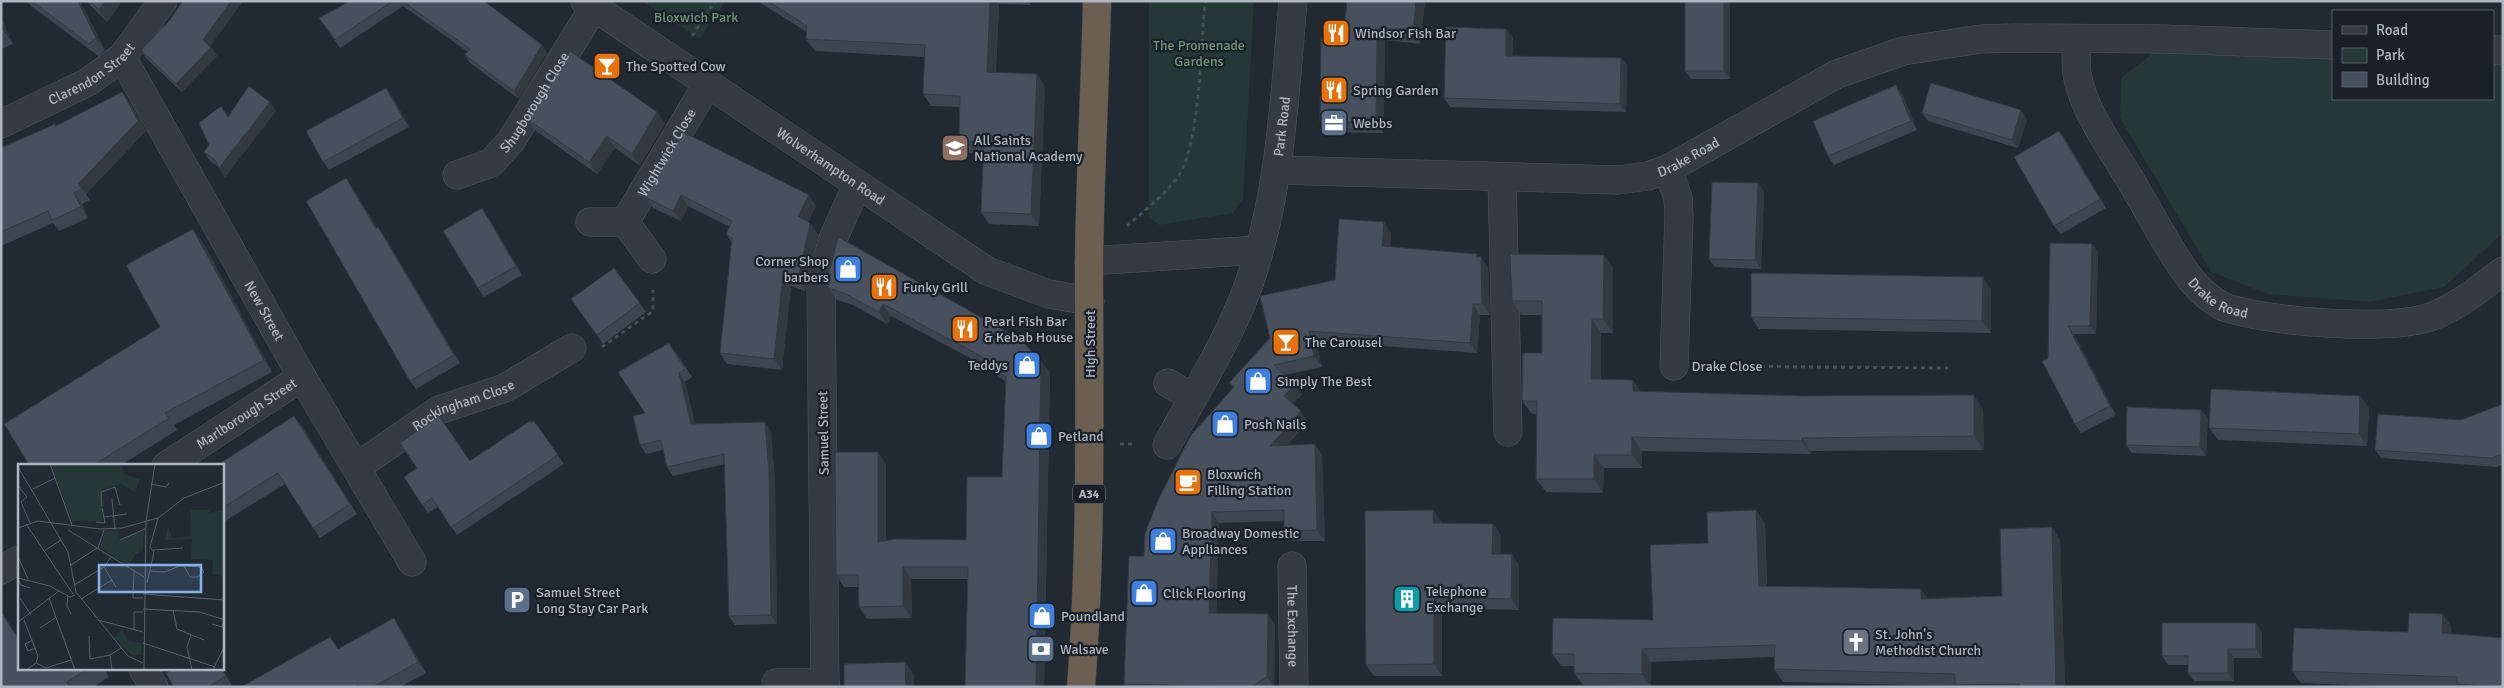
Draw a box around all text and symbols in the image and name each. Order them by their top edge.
park label: Bloxwich Park [654,9,738,26]
legend [2332,10,2494,100]
restaurant icon: Windsor Fish Bar [1321,18,1351,48]
text: Road [2376,21,2408,39]
place label: Windsor Fish Bar [1355,25,1457,42]
park label: The Promenade Gardens [1153,37,1245,70]
street label: Clarendon Street [46,39,139,109]
text: Park [2376,46,2405,64]
street label: Shugborough Close [496,49,573,157]
bar icon: The Spotted Cow [592,51,622,81]
place label: The Spotted Cow [626,58,726,75]
text: Building [2376,71,2430,89]
restaurant icon: Spring Garden [1319,75,1349,105]
place label: Spring Garden [1353,82,1439,99]
street label: Park Road [1270,96,1294,158]
street label: Wightwick Close [634,106,700,200]
office icon: Webbs [1319,108,1349,138]
place label: Webbs [1353,115,1392,132]
street label: Wolverhampton Road [773,124,888,209]
place label: All Saints National Academy [974,132,1083,165]
school or university icon: All Saints National Academy [940,133,970,163]
street label: Drake Road [1655,134,1722,181]
place label: Corner Shop barbers [755,253,829,286]
shop icon: Corner Shop barbers [833,254,863,284]
restaurant icon: Funky Grill [869,272,899,302]
street label: Drake Road [2184,274,2250,322]
street label: New Street [241,278,288,344]
place label: Funky Grill [903,279,968,296]
street label: High Street [1082,310,1099,378]
place label: Pearl Fish Bar & Kebab House [984,313,1073,346]
restaurant icon: Pearl Fish Bar & Kebab House [950,314,980,344]
bar icon: The Carousel [1271,327,1301,357]
place label: The Carousel [1305,334,1382,351]
shop icon: Teddys [1012,350,1042,380]
place label: Teddys [968,357,1008,374]
street label: Drake Close [1692,358,1762,375]
shop icon: Simply The Best [1243,366,1273,396]
place label: Simply The Best [1277,373,1372,390]
street label: Marlborough Street [193,375,300,453]
street label: Rockingham Close [409,376,518,435]
street label: Samuel Street [814,391,833,475]
shop icon: Posh Nails [1210,409,1240,439]
place label: Posh Nails [1244,416,1306,433]
shop icon: Petland [1024,421,1054,451]
place label: Petland [1058,428,1104,445]
inset map [18,464,224,670]
place label: Bloxwich Filling Station [1207,466,1291,499]
cafe icon: Bloxwich Filling Station [1173,467,1203,497]
road number: A34 [1073,484,1105,504]
place label: Broadway Domestic Appliances [1182,525,1300,558]
shop icon: Broadway Domestic Appliances [1148,526,1178,556]
shop icon: Click Flooring [1129,578,1159,608]
place label: Telephone Exchange [1426,583,1487,616]
place label: Samuel Street Long Stay Car Park [536,584,648,617]
building icon: Telephone Exchange [1392,584,1422,614]
parking icon: Samuel Street Long Stay Car Park [502,585,532,615]
place label: Click Flooring [1163,585,1246,602]
street label: The Exchange [1283,585,1302,667]
shop icon: Poundland [1027,601,1057,631]
place label: Poundland [1061,608,1125,625]
place label: St. John's Methodist Church [1875,626,1981,659]
church icon: St. John's Methodist Church [1841,627,1871,657]
bank icon: Walsave [1026,634,1056,664]
place label: Walsave [1060,641,1109,658]

